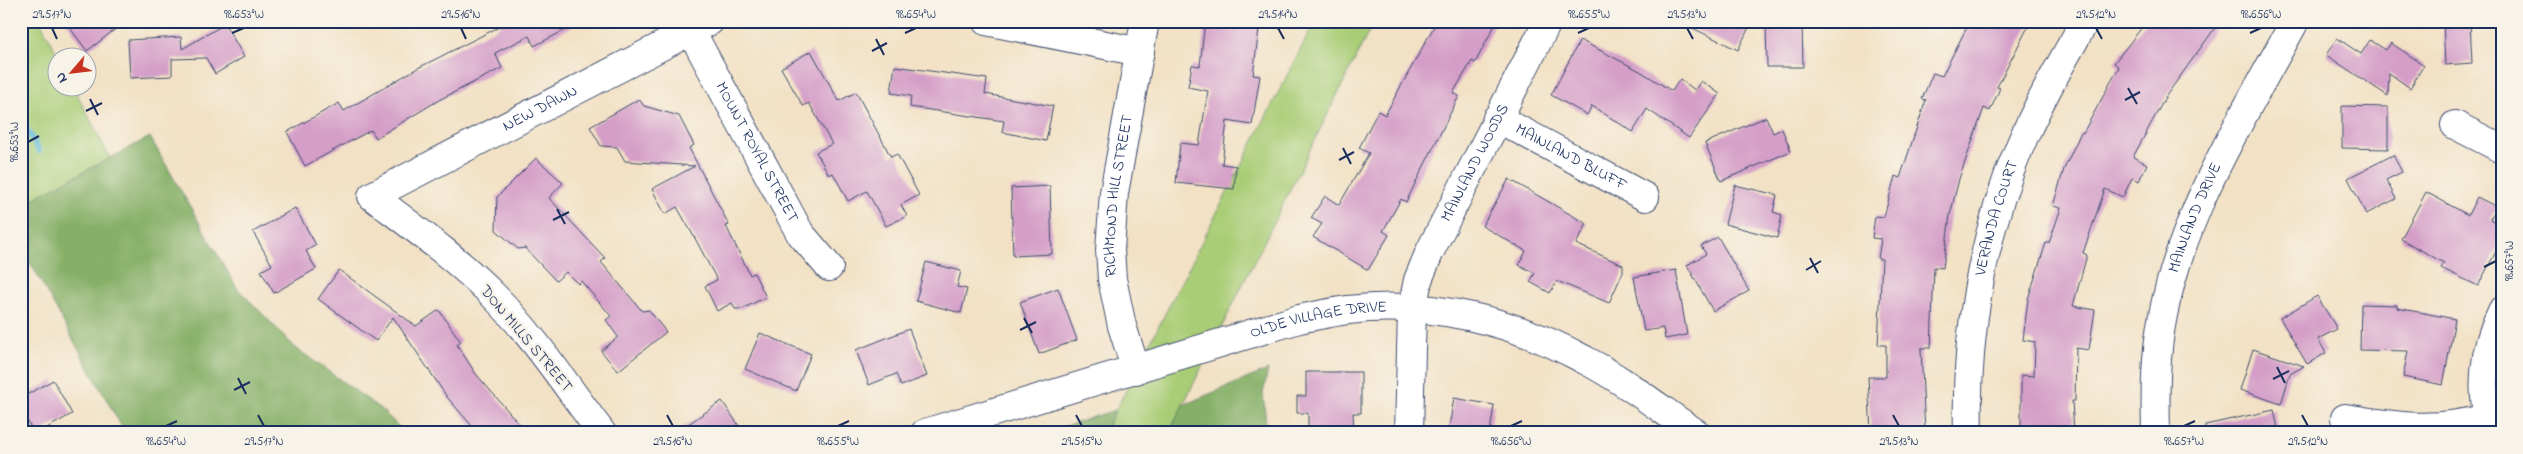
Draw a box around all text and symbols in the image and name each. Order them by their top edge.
text: 29.517°N [33,6,71,24]
text: 98.653°W [224,6,264,24]
text: 29.516°N [441,6,481,24]
text: 98.654°W [896,6,936,24]
text: 29.514°N [1259,6,1297,24]
text: 98.655°W [1568,6,1610,24]
text: 29.513°N [1668,6,1706,24]
text: 29.512°N [2076,6,2116,24]
text: 98.656°W [2241,6,2281,24]
north arrow [48,48,98,98]
text: N [50,68,73,87]
street label: MOUNT ROYAL STREET [709,78,804,227]
street label: NEW DAWN [498,79,582,138]
street label: MAINLAND WOODS [1435,100,1515,226]
street label: RICHMOND HILL STREET [1098,113,1140,278]
street label: MAINLAND BLUFF [1511,118,1632,198]
text: 98.653°W [6,122,24,162]
street label: VERANDA COURT [1969,157,2025,279]
street label: MAINLAND DRIVE [2162,159,2228,276]
text: 98.657°W [2501,241,2519,281]
street label: DON MILLS STREET [473,279,578,398]
street label: OLDE VILLAGE DRIVE [1247,296,1387,345]
text: 98.654°W [146,433,186,451]
text: 29.517°N [245,433,283,451]
text: 29.516°N [653,433,693,451]
text: 98.655°W [817,433,859,451]
text: 29.515°N [1062,433,1102,451]
text: 98.656°W [1491,433,1531,451]
text: 29.513°N [1880,433,1918,451]
text: 98.657°W [2164,433,2204,451]
text: 29.512°N [2288,433,2328,451]

